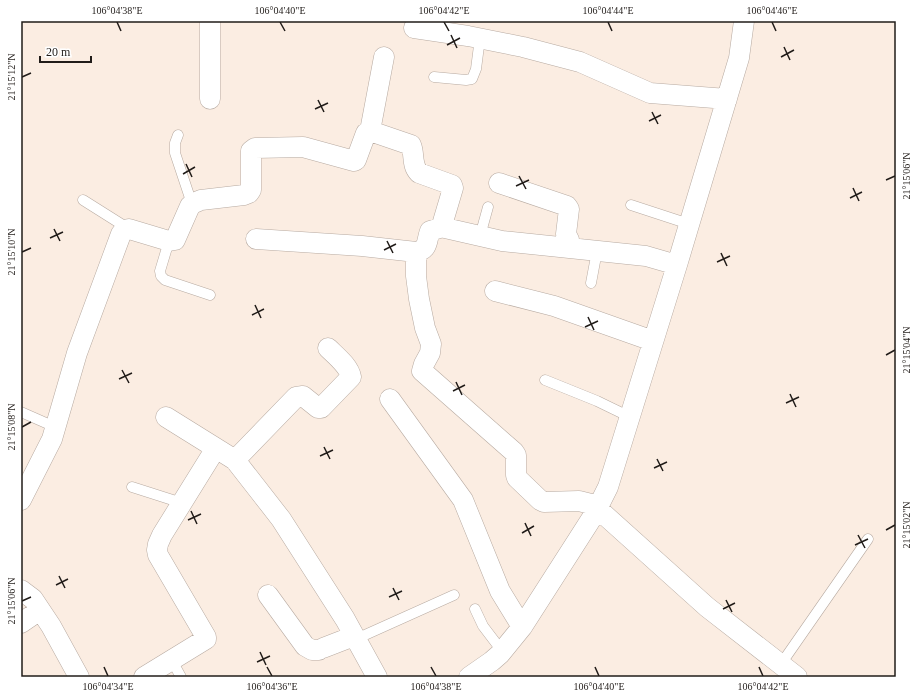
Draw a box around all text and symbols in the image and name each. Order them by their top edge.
text: 106°04'38"E [92,5,143,16]
text: 106°04'40"E [255,5,306,16]
text: 106°04'42"E [419,5,470,16]
text: 106°04'44"E [583,5,634,16]
text: 106°04'46"E [747,5,798,16]
scale bar [40,38,91,64]
text: 20 m [46,45,71,59]
text: 21°15'12"N [6,53,17,101]
text: 21°15'06"N [901,152,912,200]
text: 21°15'10"N [6,228,17,276]
text: 21°15'04"N [901,326,912,374]
text: 21°15'08"N [6,403,17,451]
text: 21°15'02"N [901,501,912,549]
text: 21°15'06"N [6,577,17,625]
text: 106°04'34"E [83,681,134,692]
text: 106°04'36"E [247,681,298,692]
text: 106°04'38"E [411,681,462,692]
text: 106°04'40"E [574,681,625,692]
text: 106°04'42"E [738,681,789,692]

